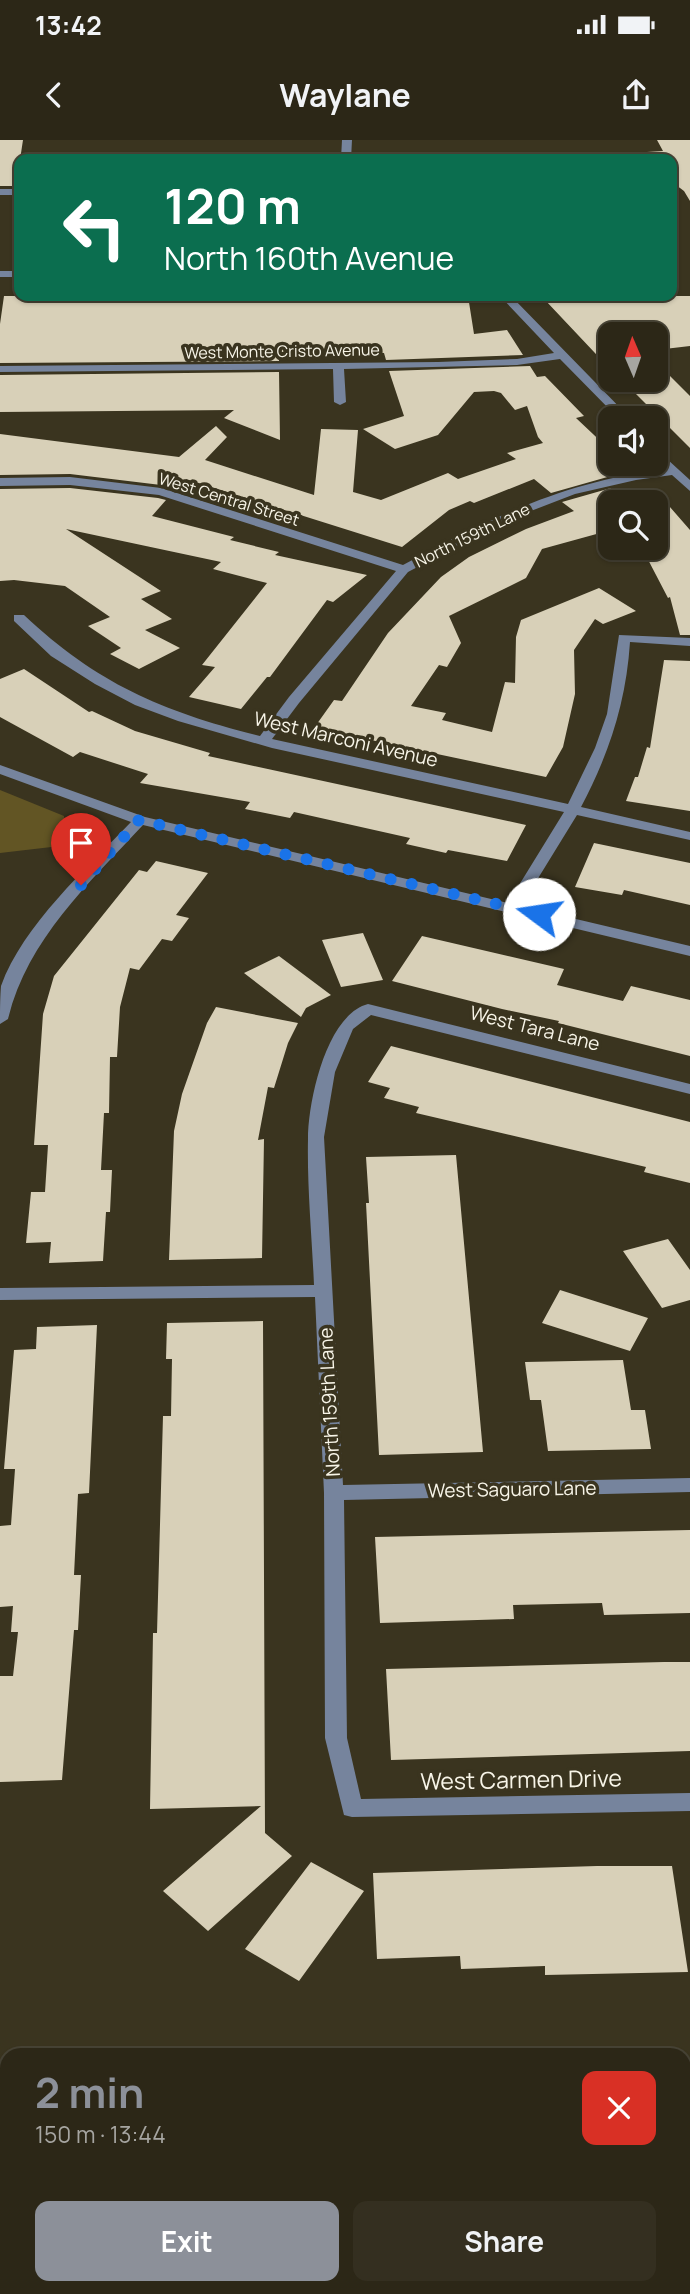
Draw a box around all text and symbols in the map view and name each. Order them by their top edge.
text: 13:42 [35,7,102,43]
text: Waylane [279,73,411,117]
icon: back [35,76,73,114]
icon: share [617,76,655,114]
text: 120 m [164,172,301,239]
icon: left [49,182,140,273]
text: North 160th Avenue [164,236,454,280]
north arrow [598,322,668,392]
map controls [598,322,668,560]
street label: West Monte Cristo Avenue [184,338,380,364]
button: sound [598,406,668,476]
street label: West Central Street [156,467,302,531]
button: search [598,490,668,560]
street label: North 159th Lane [411,498,533,572]
street label: West Marconi Avenue [251,705,441,773]
pin [51,813,111,885]
icon: arrive [62,824,100,862]
position arrow [502,877,576,951]
street label: West Tara Lane [467,999,603,1057]
street label: North 159th Lane [312,1327,346,1477]
street label: West Saguaro Lane [427,1475,597,1503]
street label: West Carmen Drive [420,1761,622,1797]
text: 2 min [35,2063,144,2121]
button: close [582,2071,656,2145]
text: 150 m · 13:44 [35,2118,166,2150]
button: Exit [35,2201,339,2281]
button: Share [353,2201,656,2281]

